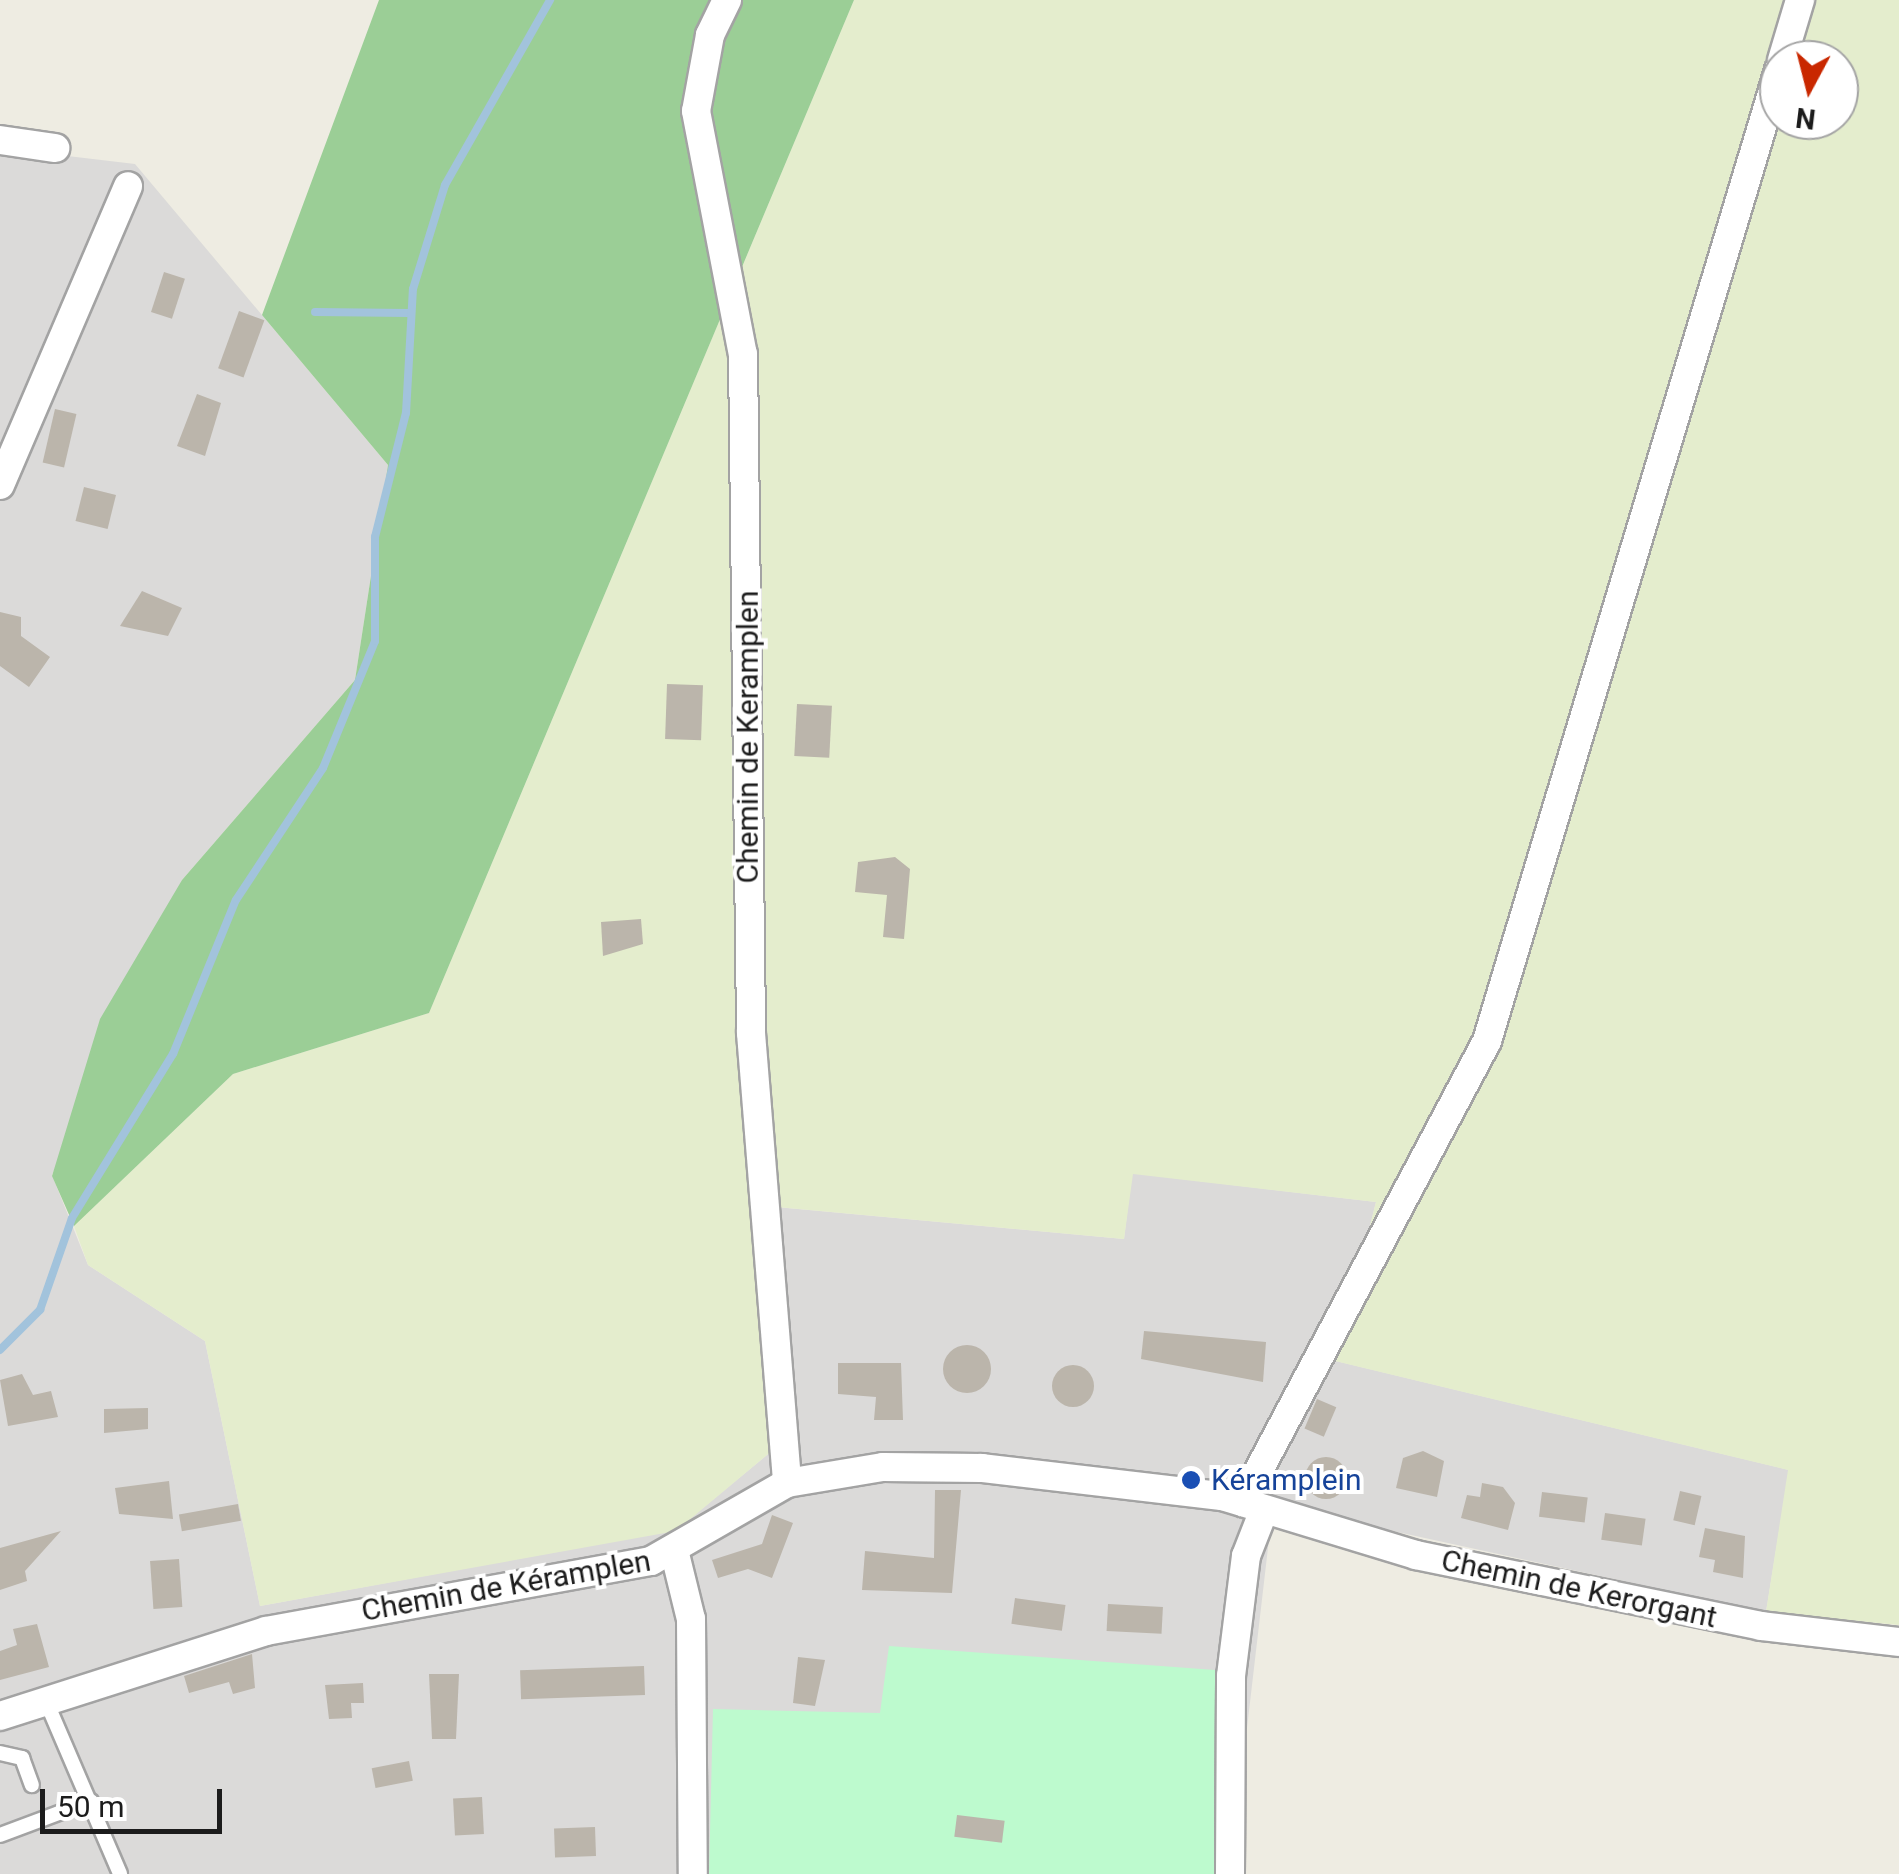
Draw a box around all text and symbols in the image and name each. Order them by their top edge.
north arrow [1759,40,1859,140]
text: N [1794,101,1817,136]
street label: Chemin de Keramplen [730,590,766,884]
place label: Kéramplein [1211,1462,1361,1498]
marker: Kéramplein [1180,1469,1202,1491]
street label: Chemin de Kerorgant [1438,1542,1720,1636]
street label: Chemin de Kéramplen [359,1543,653,1629]
scale bar [45,1769,228,1831]
text: 50 m [57,1789,124,1824]

